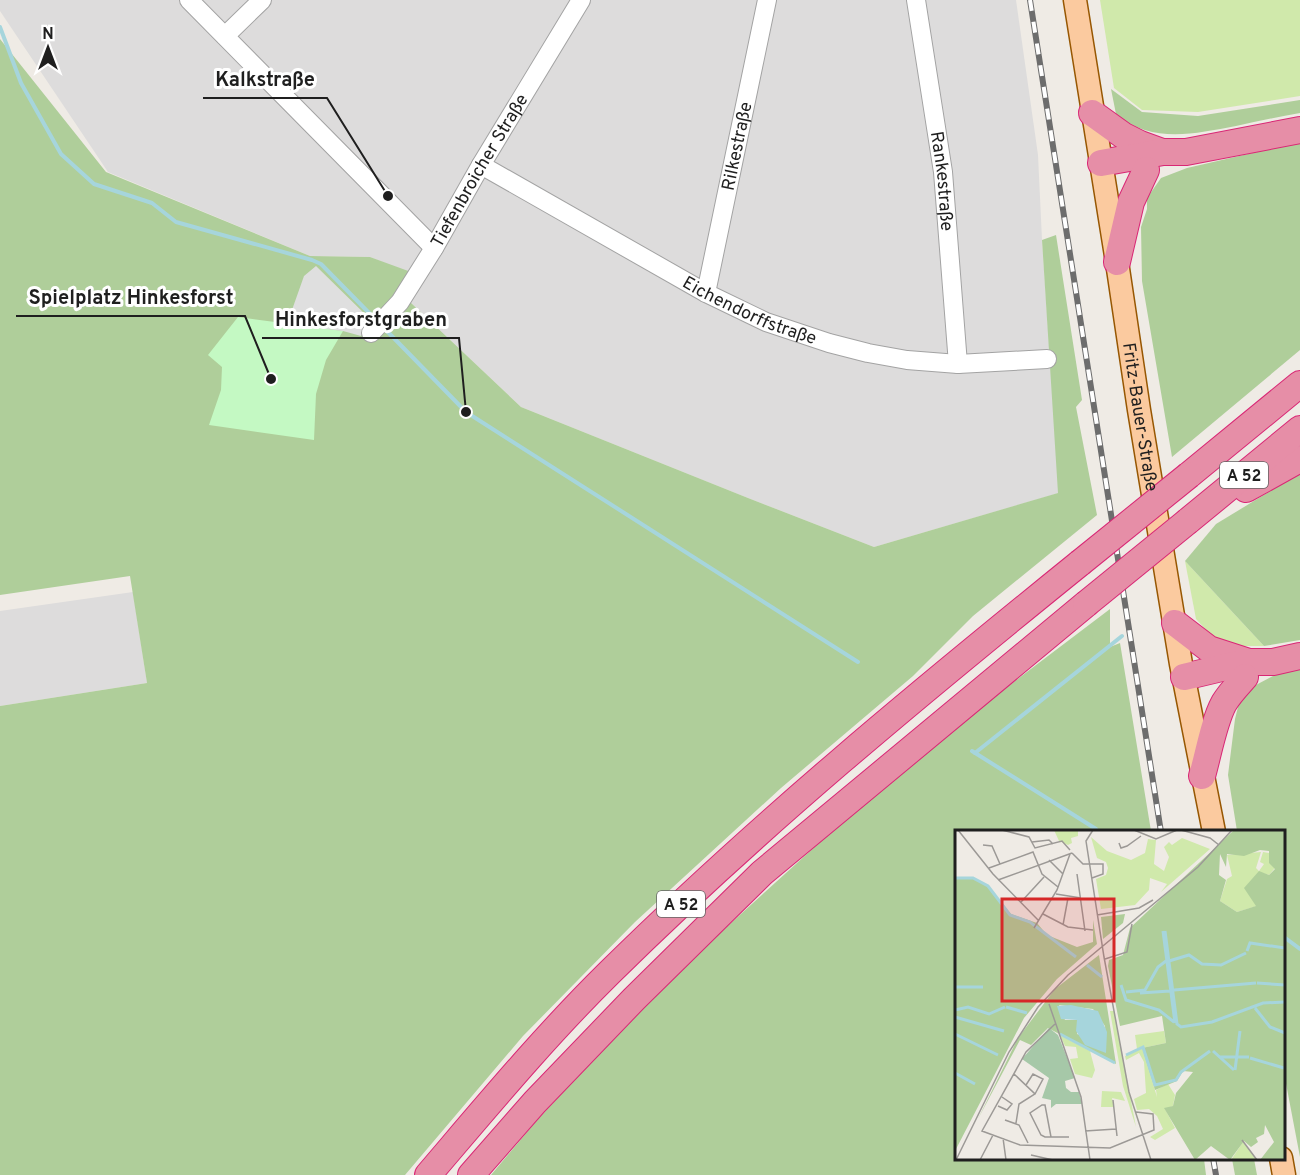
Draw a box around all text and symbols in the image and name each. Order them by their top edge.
north arrow [18,18,78,78]
text: N [42,25,54,45]
callout: Kalkstraße [203,60,327,98]
text: Kalkstraße [215,68,315,94]
street label: Tiefenbroicher Straße [427,90,534,252]
street label: Rilkestraße [718,100,758,193]
street label: Rankestraße [924,130,958,232]
street label: Eichendorffstraße [678,272,819,351]
callout: Spielplatz Hinkesforst [16,278,245,316]
text: Spielplatz Hinkesforst [29,286,234,312]
callout: Hinkesforstgraben [262,300,459,338]
text: Hinkesforstgraben [275,308,447,334]
street label: Fritz-Bauer-Straße [1116,341,1162,493]
road number: A 52 [1220,462,1268,488]
inset map [955,830,1285,1160]
road number: A 52 [657,891,705,917]

